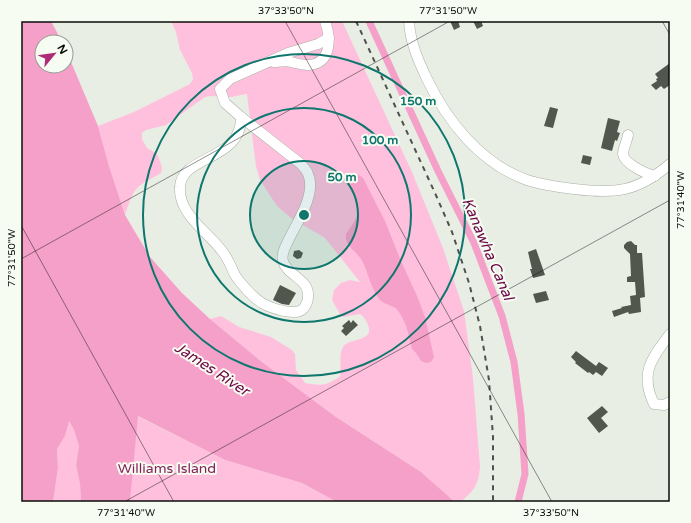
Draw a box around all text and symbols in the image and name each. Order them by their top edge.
text: 37°33'50"N [258,5,314,17]
text: 77°31'50"W [419,5,477,17]
north arrow [34,34,74,74]
text: N [54,42,70,56]
text: 150 m [400,94,436,108]
text: 100 m [362,133,398,147]
text: 50 m [327,170,357,184]
text: 77°31'40"W [675,171,687,229]
water label: Kanawha Canal [458,195,519,305]
centre of rings [297,208,311,222]
text: 77°31'50"W [6,229,18,287]
water label: James River [171,338,255,401]
park label: Williams Island [118,460,216,477]
text: 77°31'40"W [97,507,155,519]
text: 37°33'50"N [523,507,579,519]

